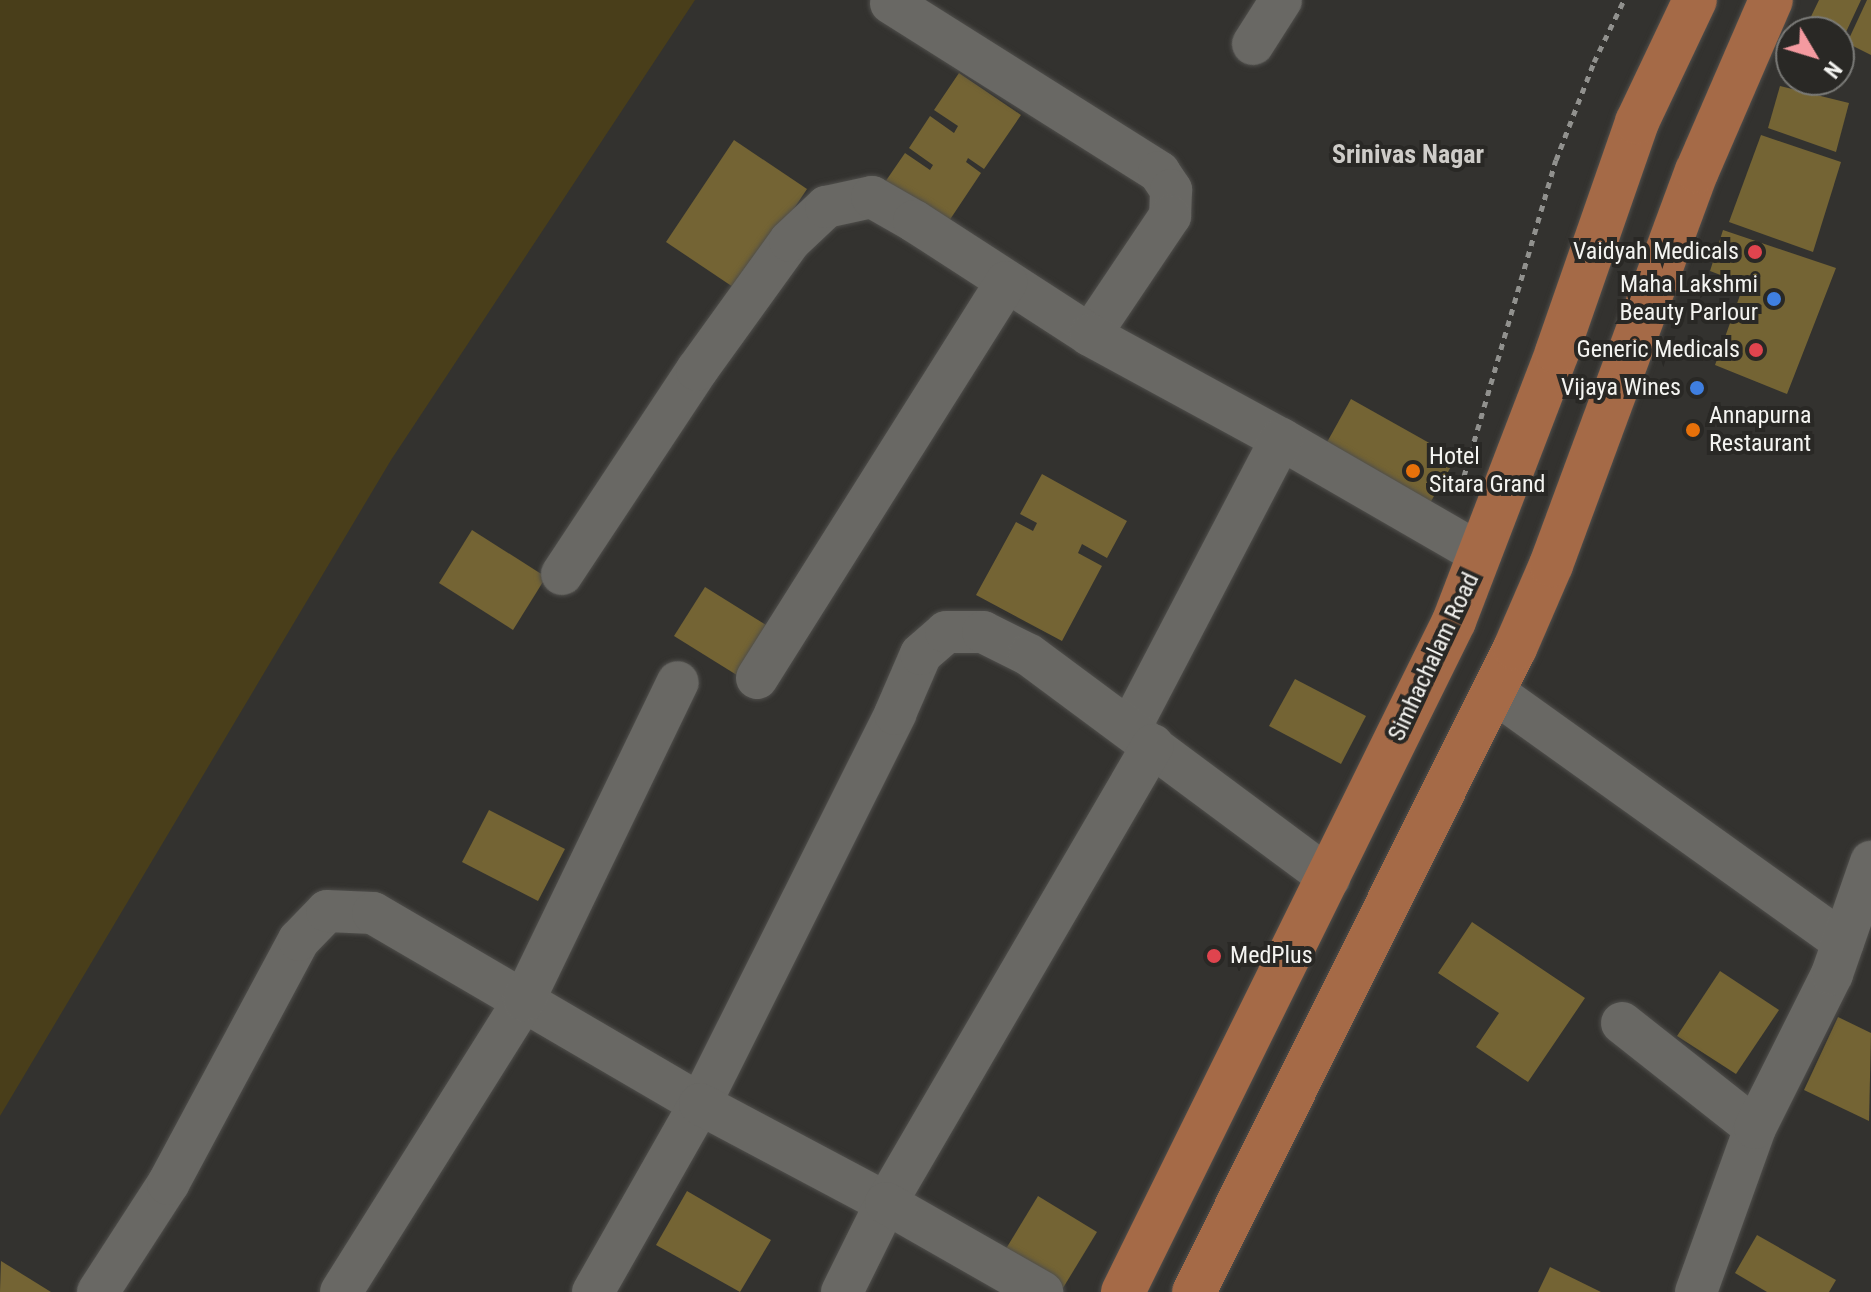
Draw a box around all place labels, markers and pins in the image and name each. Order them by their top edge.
place label: Vaidyah Medicals [1573,238,1739,266]
marker: Vaidyah Medicals [1746,243,1764,261]
place label: Maha Lakshmi Beauty Parlour [1619,271,1758,327]
marker: Maha Lakshmi Beauty Parlour [1765,290,1783,308]
place label: Generic Medicals [1576,336,1740,364]
marker: Generic Medicals [1747,341,1765,359]
place label: Vijaya Wines [1561,374,1681,402]
marker: Vijaya Wines [1688,379,1706,397]
place label: Annapurna Restaurant [1709,402,1811,458]
marker: Annapurna Restaurant [1684,421,1702,439]
place label: Hotel Sitara Grand [1429,443,1545,499]
marker: Hotel Sitara Grand [1404,462,1422,480]
place label: MedPlus [1230,942,1313,970]
marker: MedPlus [1205,947,1223,965]

